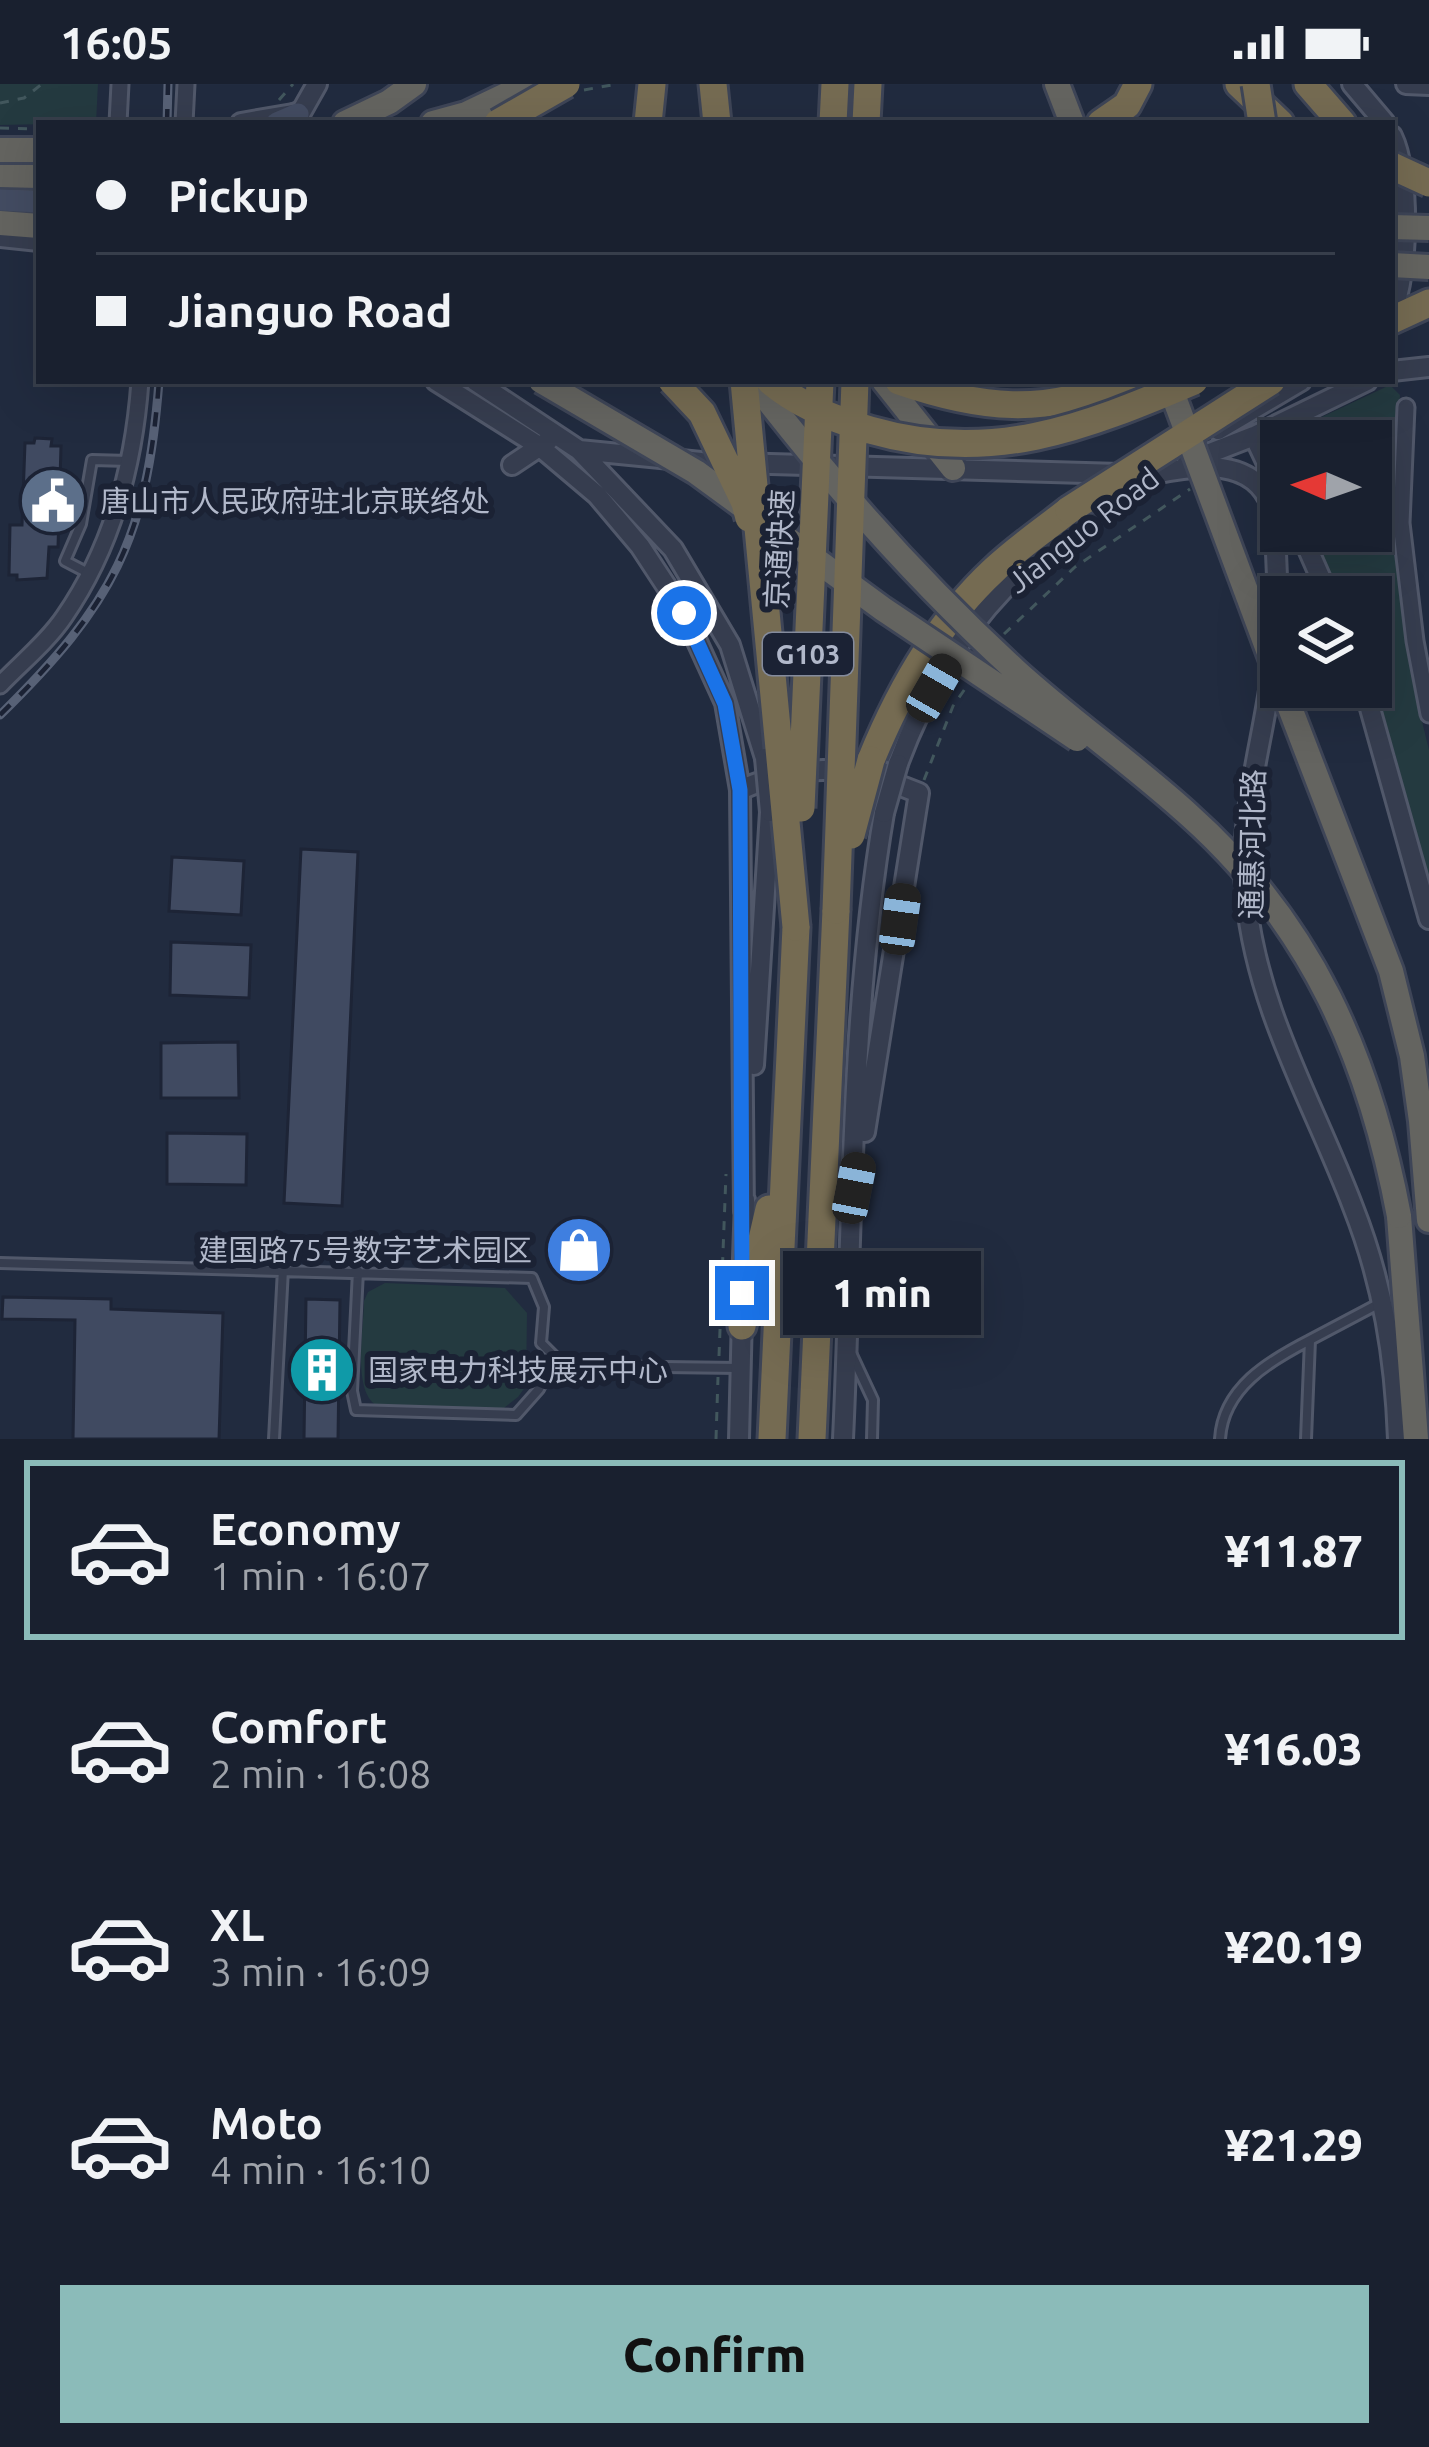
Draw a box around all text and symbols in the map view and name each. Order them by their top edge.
text: 16:05 [60,17,173,68]
text: Pickup [168,170,309,221]
text: Jianguo Road [168,285,452,336]
north arrow [1260,420,1392,552]
map controls [1260,420,1392,708]
street label: Jianguo Road [1001,460,1165,600]
public building icon: 唐山市人民政府驻北京联络处 [18,466,88,536]
place label: 唐山市人民政府驻北京联络处 [100,484,490,518]
street label: 京通快速 [759,488,799,610]
button: layers [1260,576,1392,708]
route start [657,586,711,640]
road number: G103 [763,633,853,675]
car [900,648,968,728]
street label: 通惠河北路 [1234,769,1270,919]
car [877,881,923,957]
car [829,1149,879,1227]
shop icon: 建国路75号数字艺术园区 [544,1215,614,1285]
place label: 建国路75号数字艺术园区 [198,1233,532,1267]
callout: 1 min [784,1251,982,1335]
route end [715,1266,769,1320]
text: 1 min [832,1271,932,1314]
building icon: 国家电力科技展示中心 [287,1335,357,1405]
place label: 国家电力科技展示中心 [368,1353,668,1387]
icon: car [66,1496,174,1604]
text: Economy [210,1503,401,1554]
text: ¥11.87 [1225,1525,1363,1576]
text: 1 min · 16:07 [210,1554,431,1597]
icon: car [66,1694,174,1802]
text: Comfort [210,1701,387,1752]
text: ¥16.03 [1225,1723,1363,1774]
text: 2 min · 16:08 [210,1752,431,1795]
icon: car [66,1892,174,2000]
text: XL [210,1899,264,1950]
text: ¥20.19 [1225,1921,1363,1972]
text: 3 min · 16:09 [210,1950,431,1993]
icon: car [66,2090,174,2198]
text: Moto [210,2097,323,2148]
text: ¥21.29 [1225,2119,1363,2170]
text: 4 min · 16:10 [210,2148,431,2191]
button: Confirm [60,2285,1369,2423]

